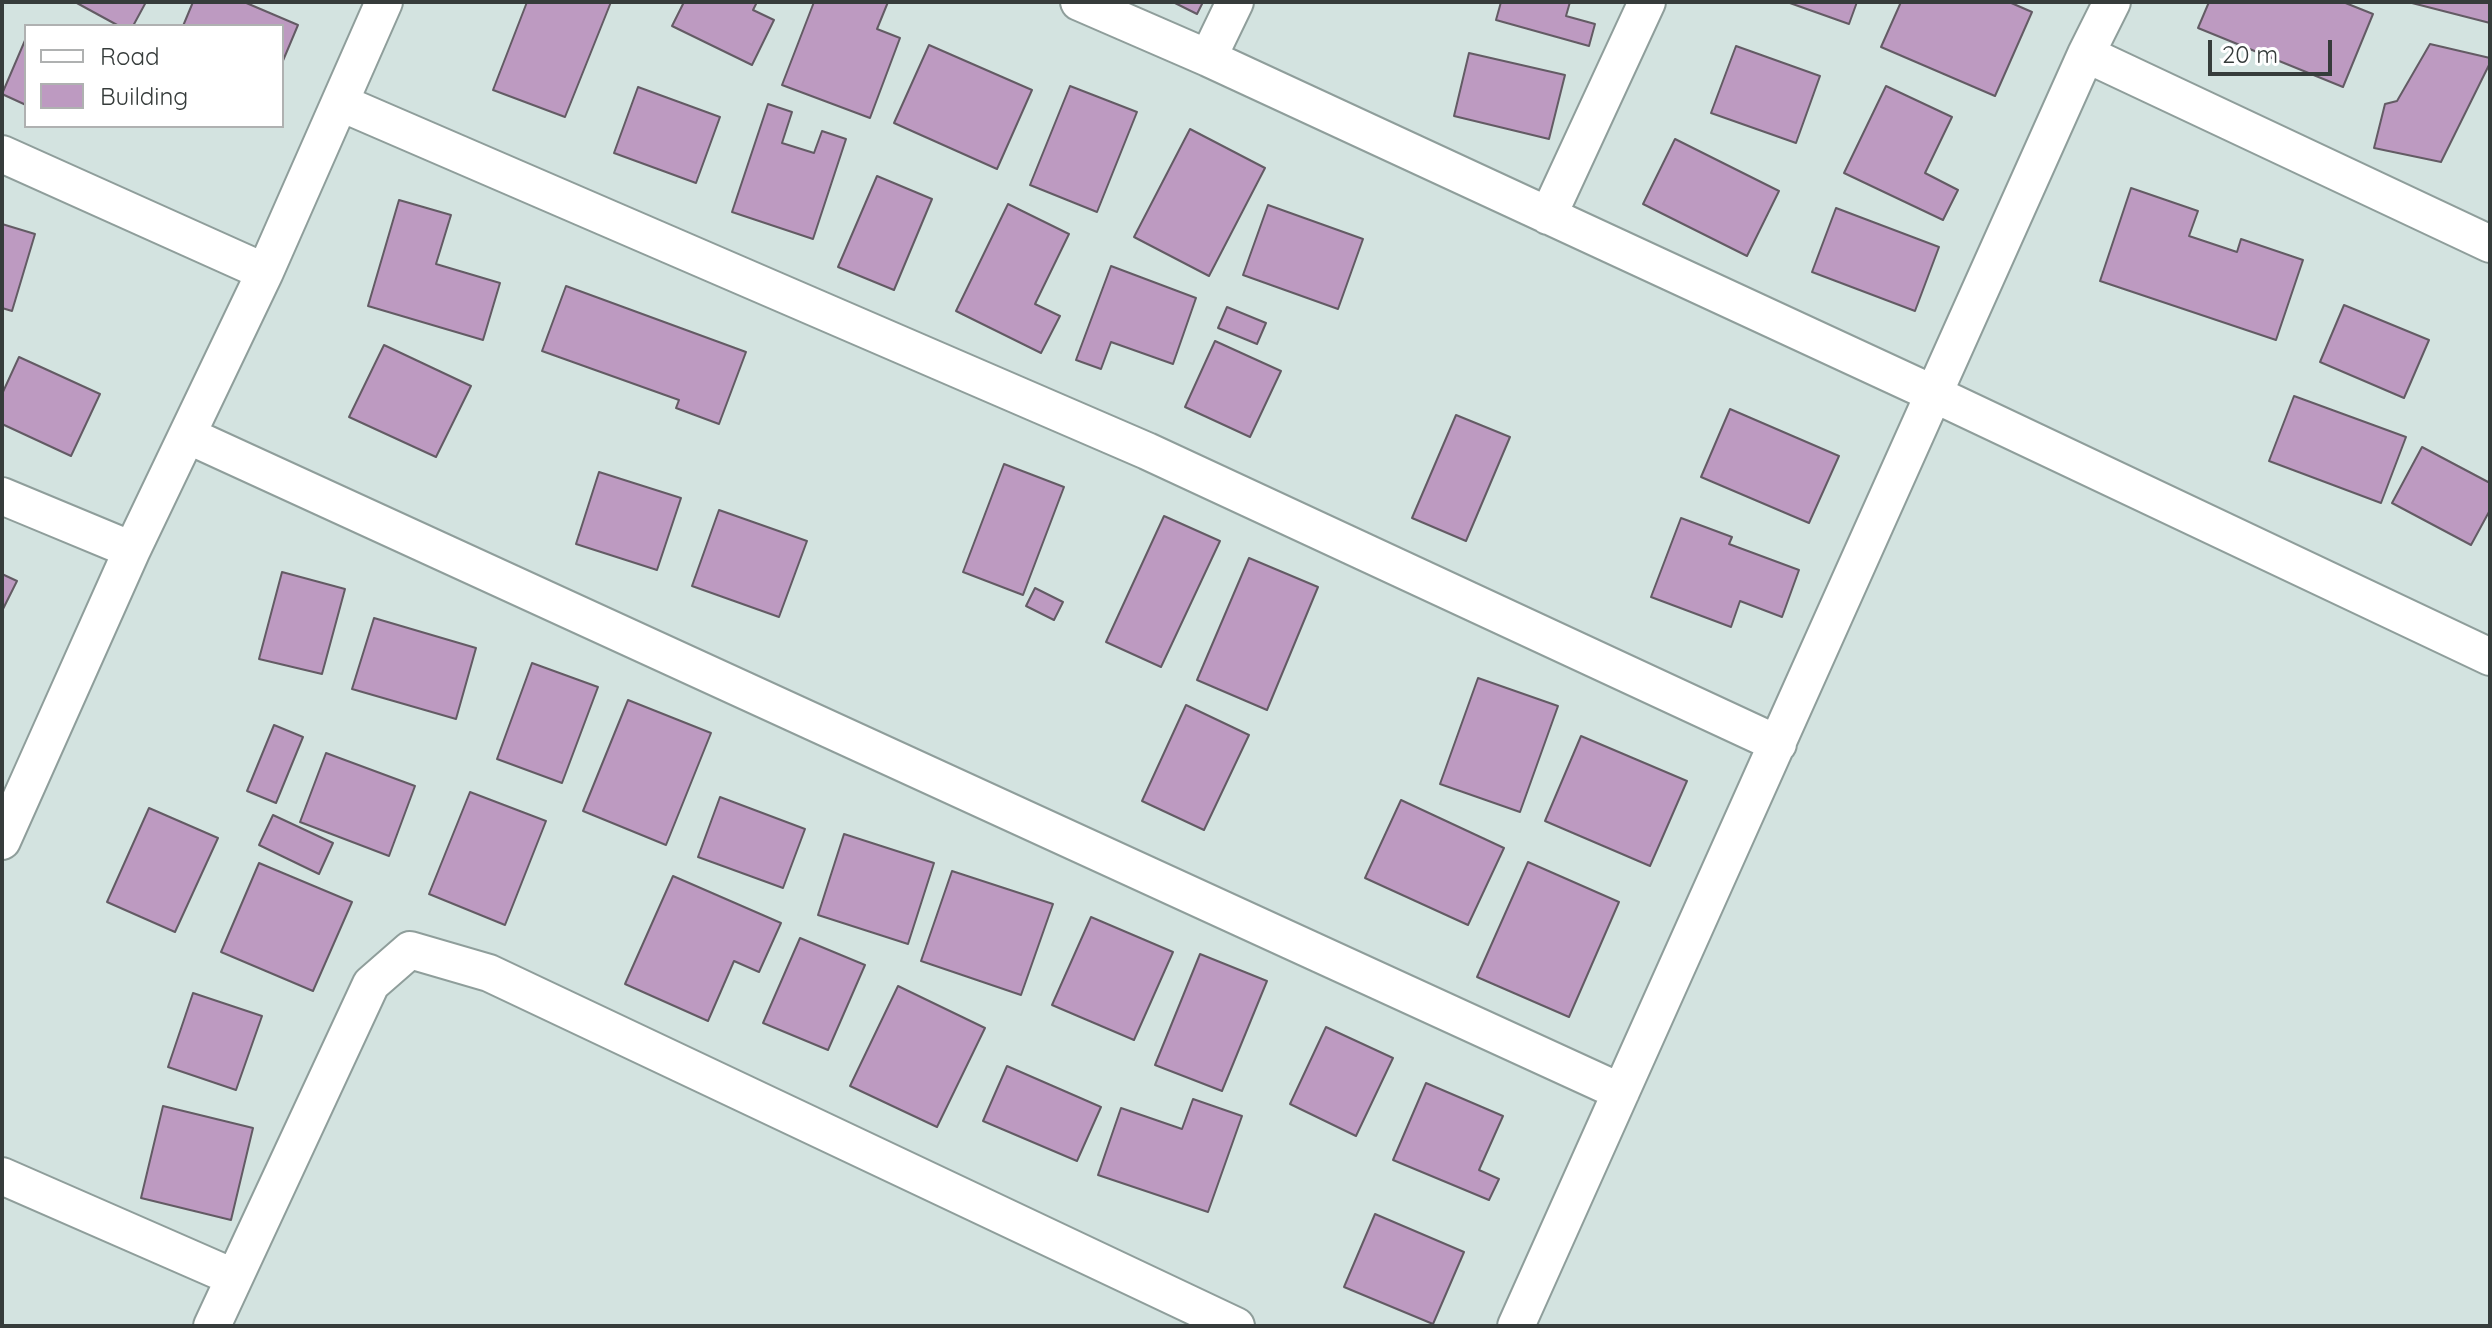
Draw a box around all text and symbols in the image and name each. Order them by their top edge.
legend [24,24,284,128]
scale bar [2212,24,2336,74]
text: 20 m [2222,39,2278,69]
text: Road [100,41,160,71]
text: Building [100,81,188,111]

